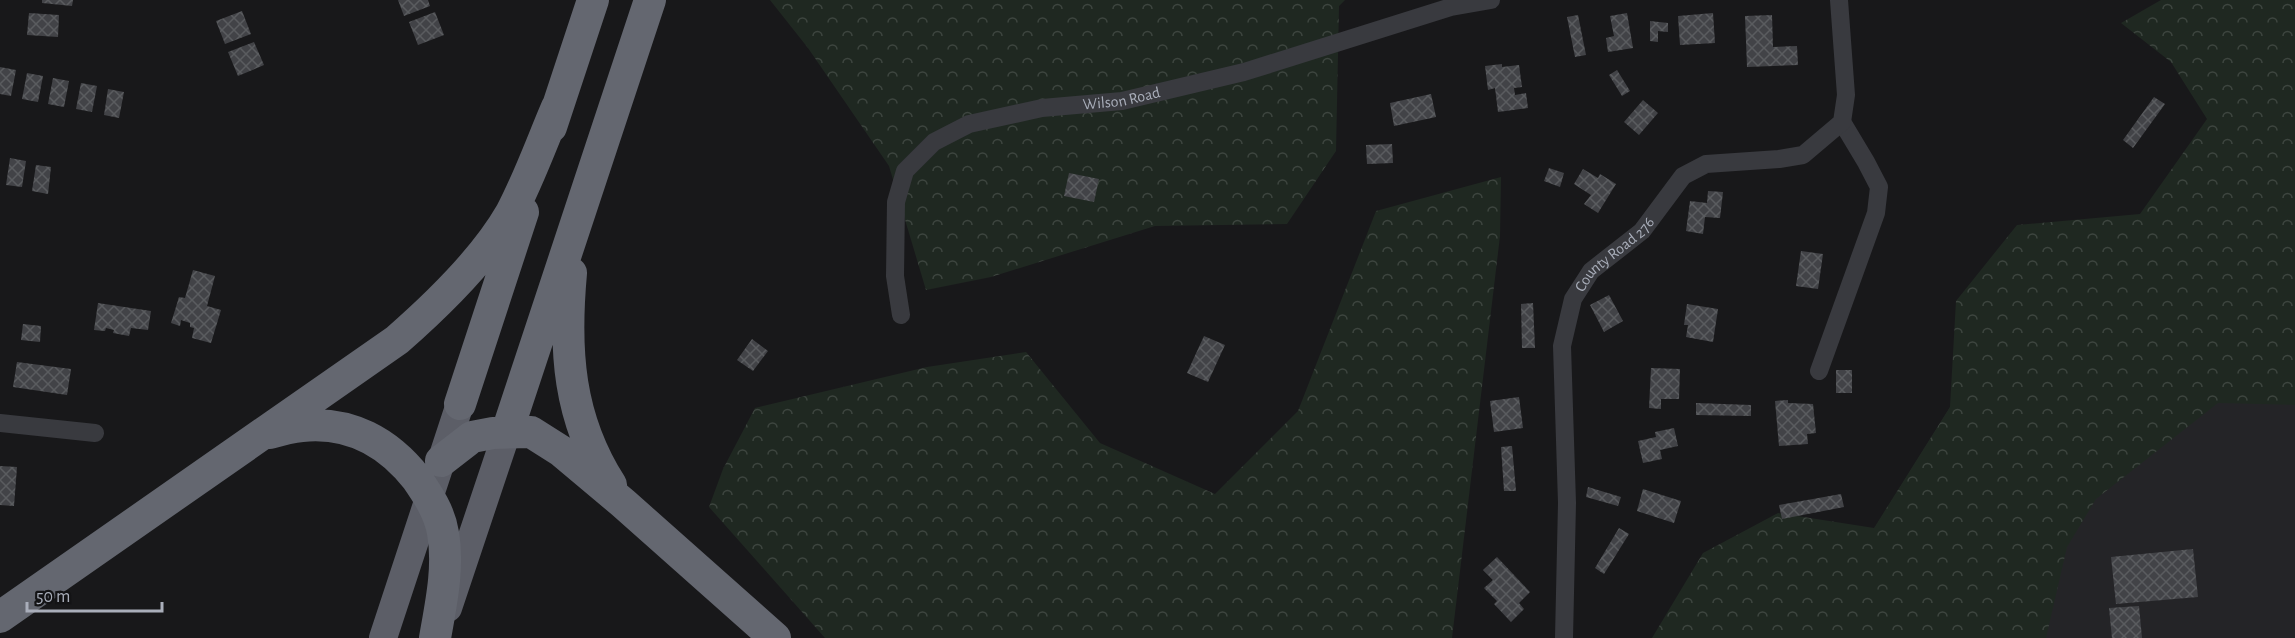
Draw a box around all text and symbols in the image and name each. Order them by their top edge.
street label: Wilson Road [1082,84,1162,112]
street label: County Road 276 [1572,214,1657,295]
scale bar [27,575,162,613]
text: 50 m [36,588,70,606]

